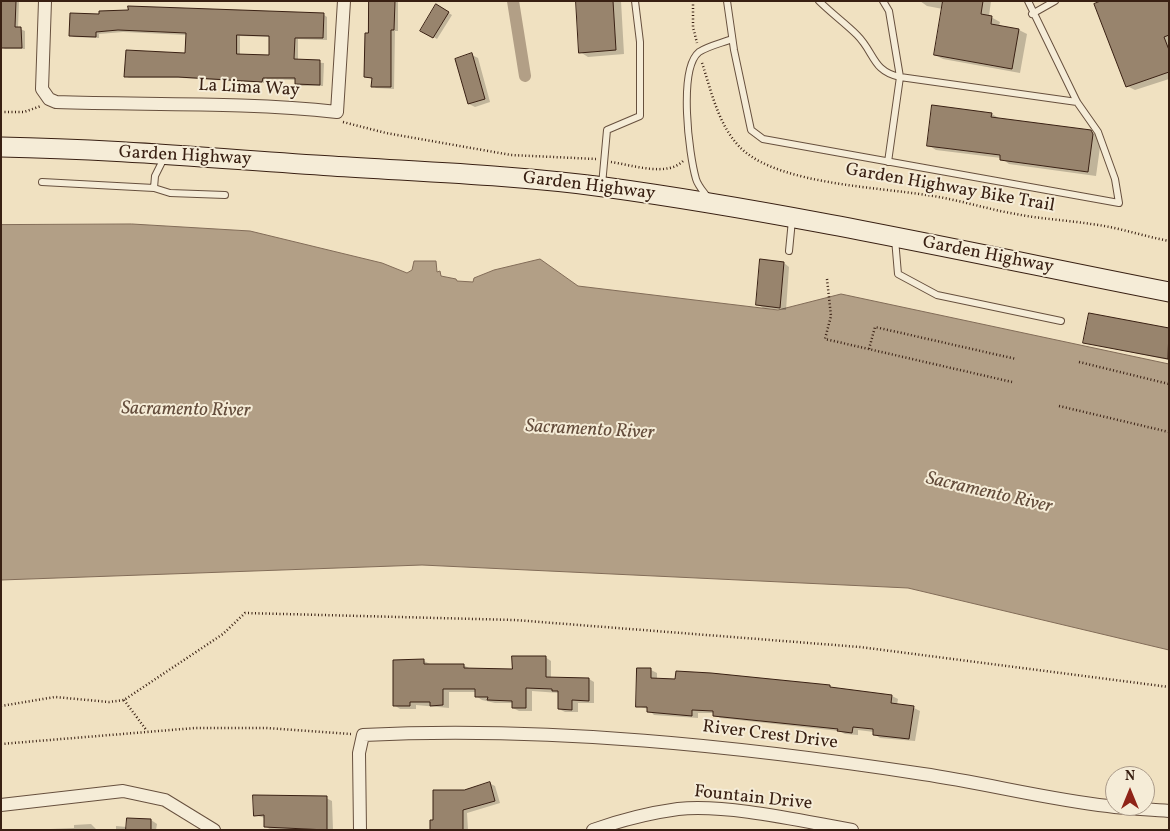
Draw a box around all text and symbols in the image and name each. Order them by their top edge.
street label: La Lima Way [198,76,300,102]
street label: Garden Highway [118,143,252,171]
street label: Garden Highway Bike Trail [844,160,1056,218]
street label: Garden Highway [522,168,656,206]
street label: Garden Highway [921,233,1055,279]
water label: Sacramento River [121,398,251,424]
water label: Sacramento River [525,416,655,446]
water label: Sacramento River [924,468,1054,520]
street label: River Crest Drive [701,717,839,755]
north arrow [1105,766,1155,816]
text: N [1125,767,1135,786]
street label: Fountain Drive [693,782,813,816]

